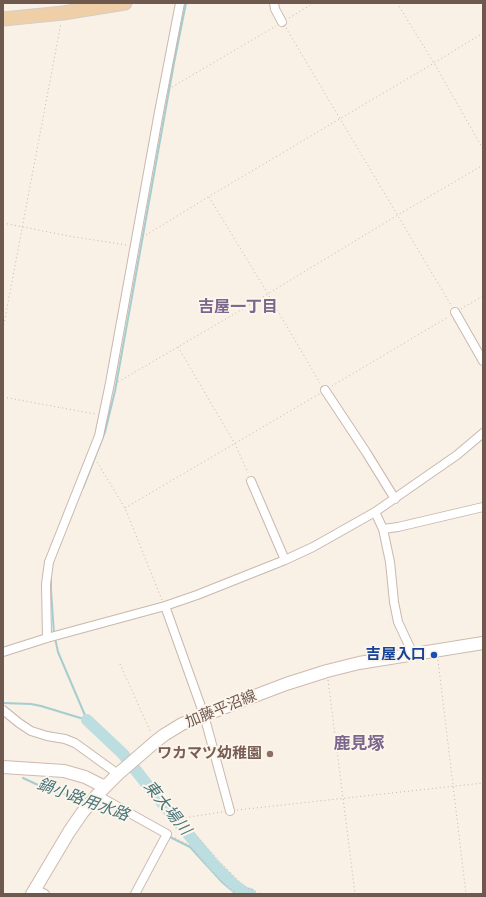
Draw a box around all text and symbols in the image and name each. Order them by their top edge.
district label: 吉屋一丁目 [198,297,278,317]
place label: 吉屋入口 [366,646,426,664]
marker: 吉屋入口 [429,650,439,660]
street label: 加藤平沼線 [183,687,259,731]
district label: 鹿見塚 [334,734,384,754]
place label: ワカマツ幼稚園 [157,745,262,763]
marker: ワカマツ幼稚園 [265,749,275,759]
water label: 鍋小路用水路 [35,775,131,825]
water label: 東大場川 [139,777,195,839]

